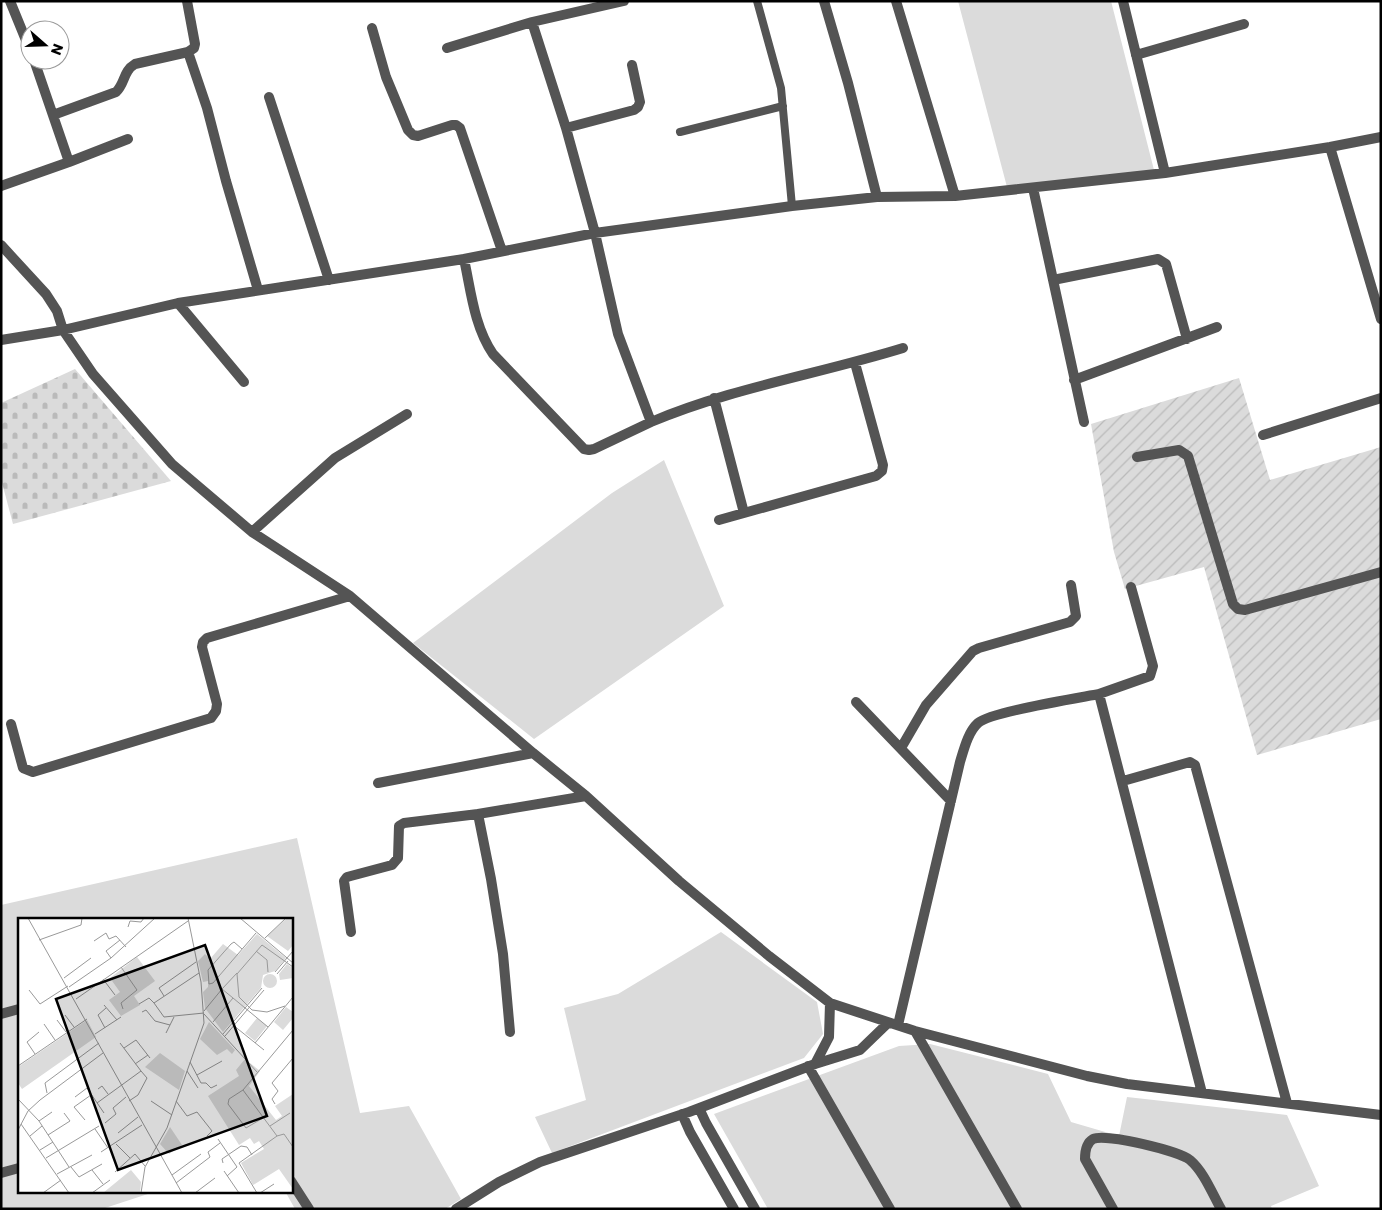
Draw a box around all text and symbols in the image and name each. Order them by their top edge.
north arrow [20,20,70,70]
text: N [46,41,68,58]
inset map [18,918,292,1192]

